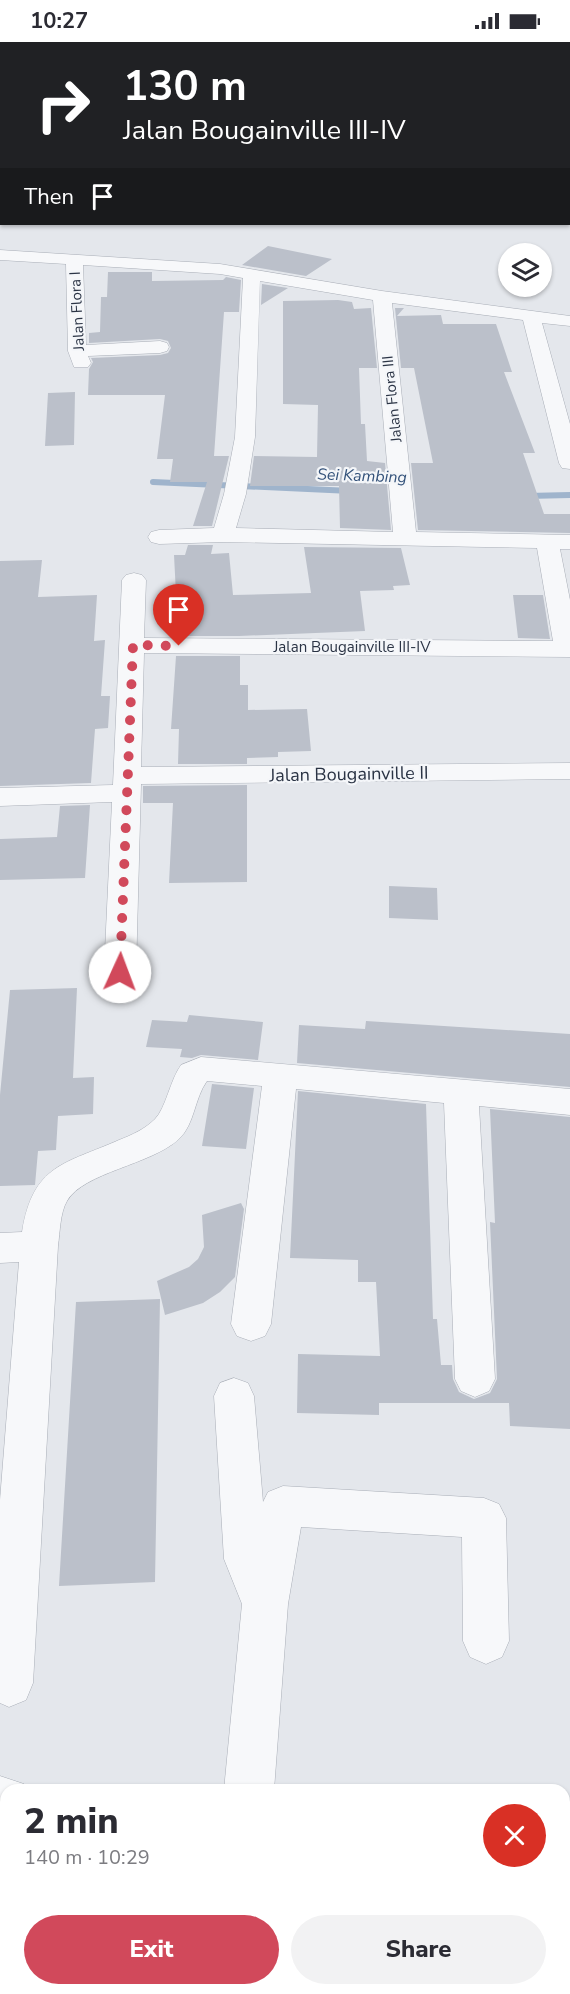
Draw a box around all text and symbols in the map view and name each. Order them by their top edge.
text: 10:27 [30,6,88,36]
text: 130 m [123,58,247,115]
icon: right [24,66,102,144]
text: Jalan Bougainville III-IV [123,112,406,149]
icon: arrive [86,180,119,213]
text: Then [24,182,74,212]
map controls [498,243,552,297]
button: layers [498,243,552,297]
street label: Jalan Flora I [65,271,89,352]
street label: Jalan Flora III [378,355,407,444]
water label: Sei Kambing [317,463,407,489]
pin [153,584,204,646]
icon: arrive [162,593,195,626]
street label: Jalan Bougainville III-IV [272,637,431,657]
street label: Jalan Bougainville II [268,761,429,787]
position arrow [88,940,152,1004]
text: 2 min [24,1797,119,1846]
button: close [483,1804,546,1867]
text: 140 m · 10:29 [24,1844,150,1871]
button: Exit [24,1915,279,1984]
button: Share [291,1915,546,1984]

